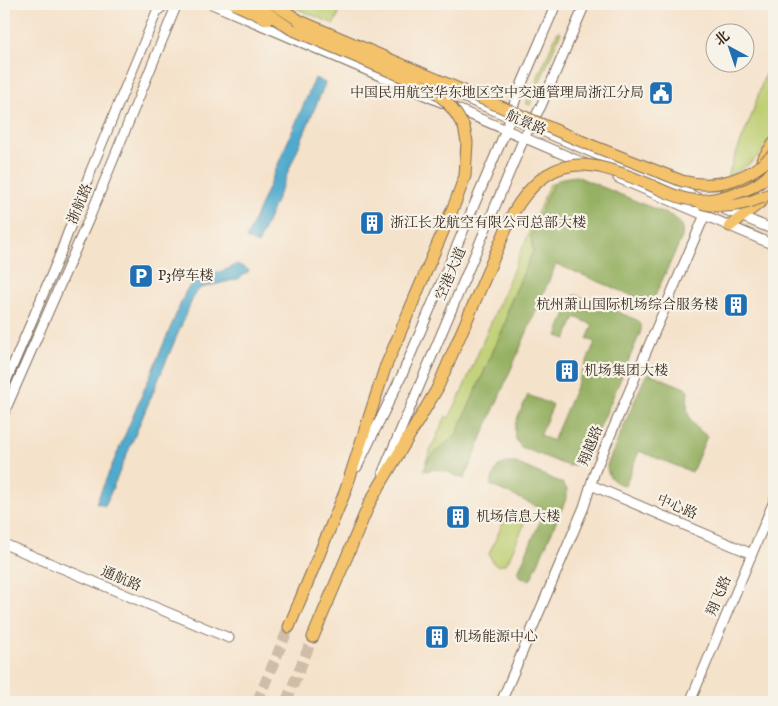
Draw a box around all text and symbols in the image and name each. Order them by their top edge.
north arrow [706,22,756,72]
text: 北 [711,27,733,50]
public building icon: 中国民用航空华东地区空中交通管理局浙江分局 [648,80,674,106]
place label: 中国民用航空华东地区空中交通管理局浙江分局 [350,84,644,102]
street label: 航景路 [503,107,549,139]
street label: 浙航路 [64,181,96,227]
building icon: 浙江长龙航空有限公司总部大楼 [359,210,385,236]
place label: 浙江长龙航空有限公司总部大楼 [390,214,586,232]
street label: 空港大道 [432,245,470,303]
parking icon: P3停车楼 [128,263,154,289]
place label: P3停车楼 [158,267,213,285]
building icon: 杭州萧山国际机场综合服务楼 [723,292,749,318]
place label: 杭州萧山国际机场综合服务楼 [536,296,718,314]
building icon: 机场集团大楼 [554,358,580,384]
place label: 机场集团大楼 [584,362,668,380]
street label: 翔越路 [575,423,607,469]
street label: 中心路 [654,491,700,523]
building icon: 机场信息大楼 [445,504,471,530]
place label: 机场信息大楼 [476,508,560,526]
street label: 通航路 [98,563,144,595]
street label: 翔飞路 [703,573,735,619]
building icon: 机场能源中心 [424,624,450,650]
place label: 机场能源中心 [454,628,538,646]

